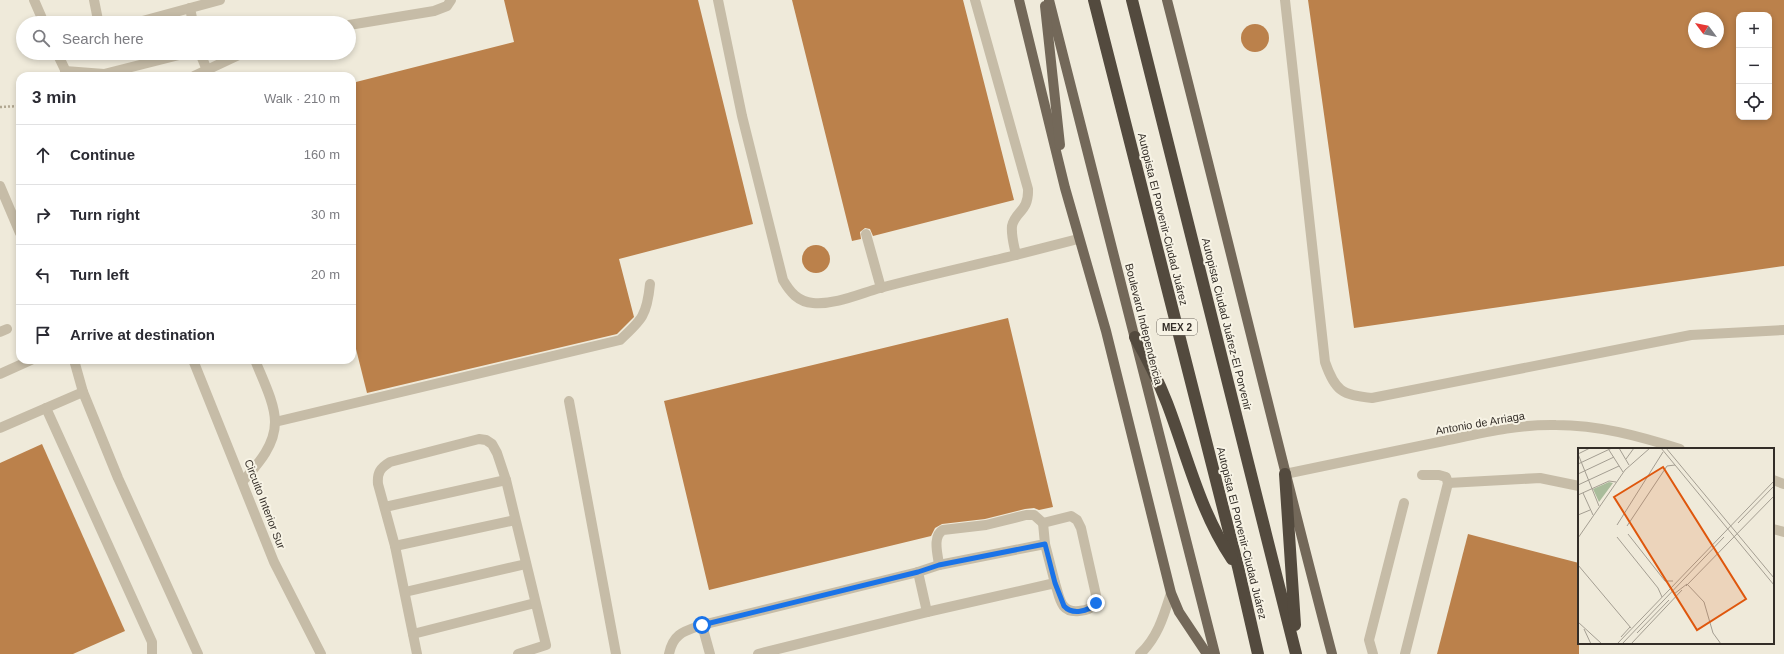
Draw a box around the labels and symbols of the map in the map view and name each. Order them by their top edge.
north arrow [1688,12,1724,48]
street label: Autopista El Porvenir-Ciudad Juárez [1136,132,1190,306]
street label: Autopista Ciudad Juárez-El Porvenir [1200,237,1254,412]
street label: Boulevard Independencia [1123,262,1165,387]
road number: MEX 2 [1157,319,1197,335]
street label: Antonio de Arriaga [1434,409,1526,437]
street label: Autopista El Porvenir-Ciudad Juárez [1215,446,1269,620]
inset map [1578,448,1774,644]
street label: Circuito Interior Sur [242,458,288,551]
route end [1087,594,1105,612]
route start [693,616,711,634]

